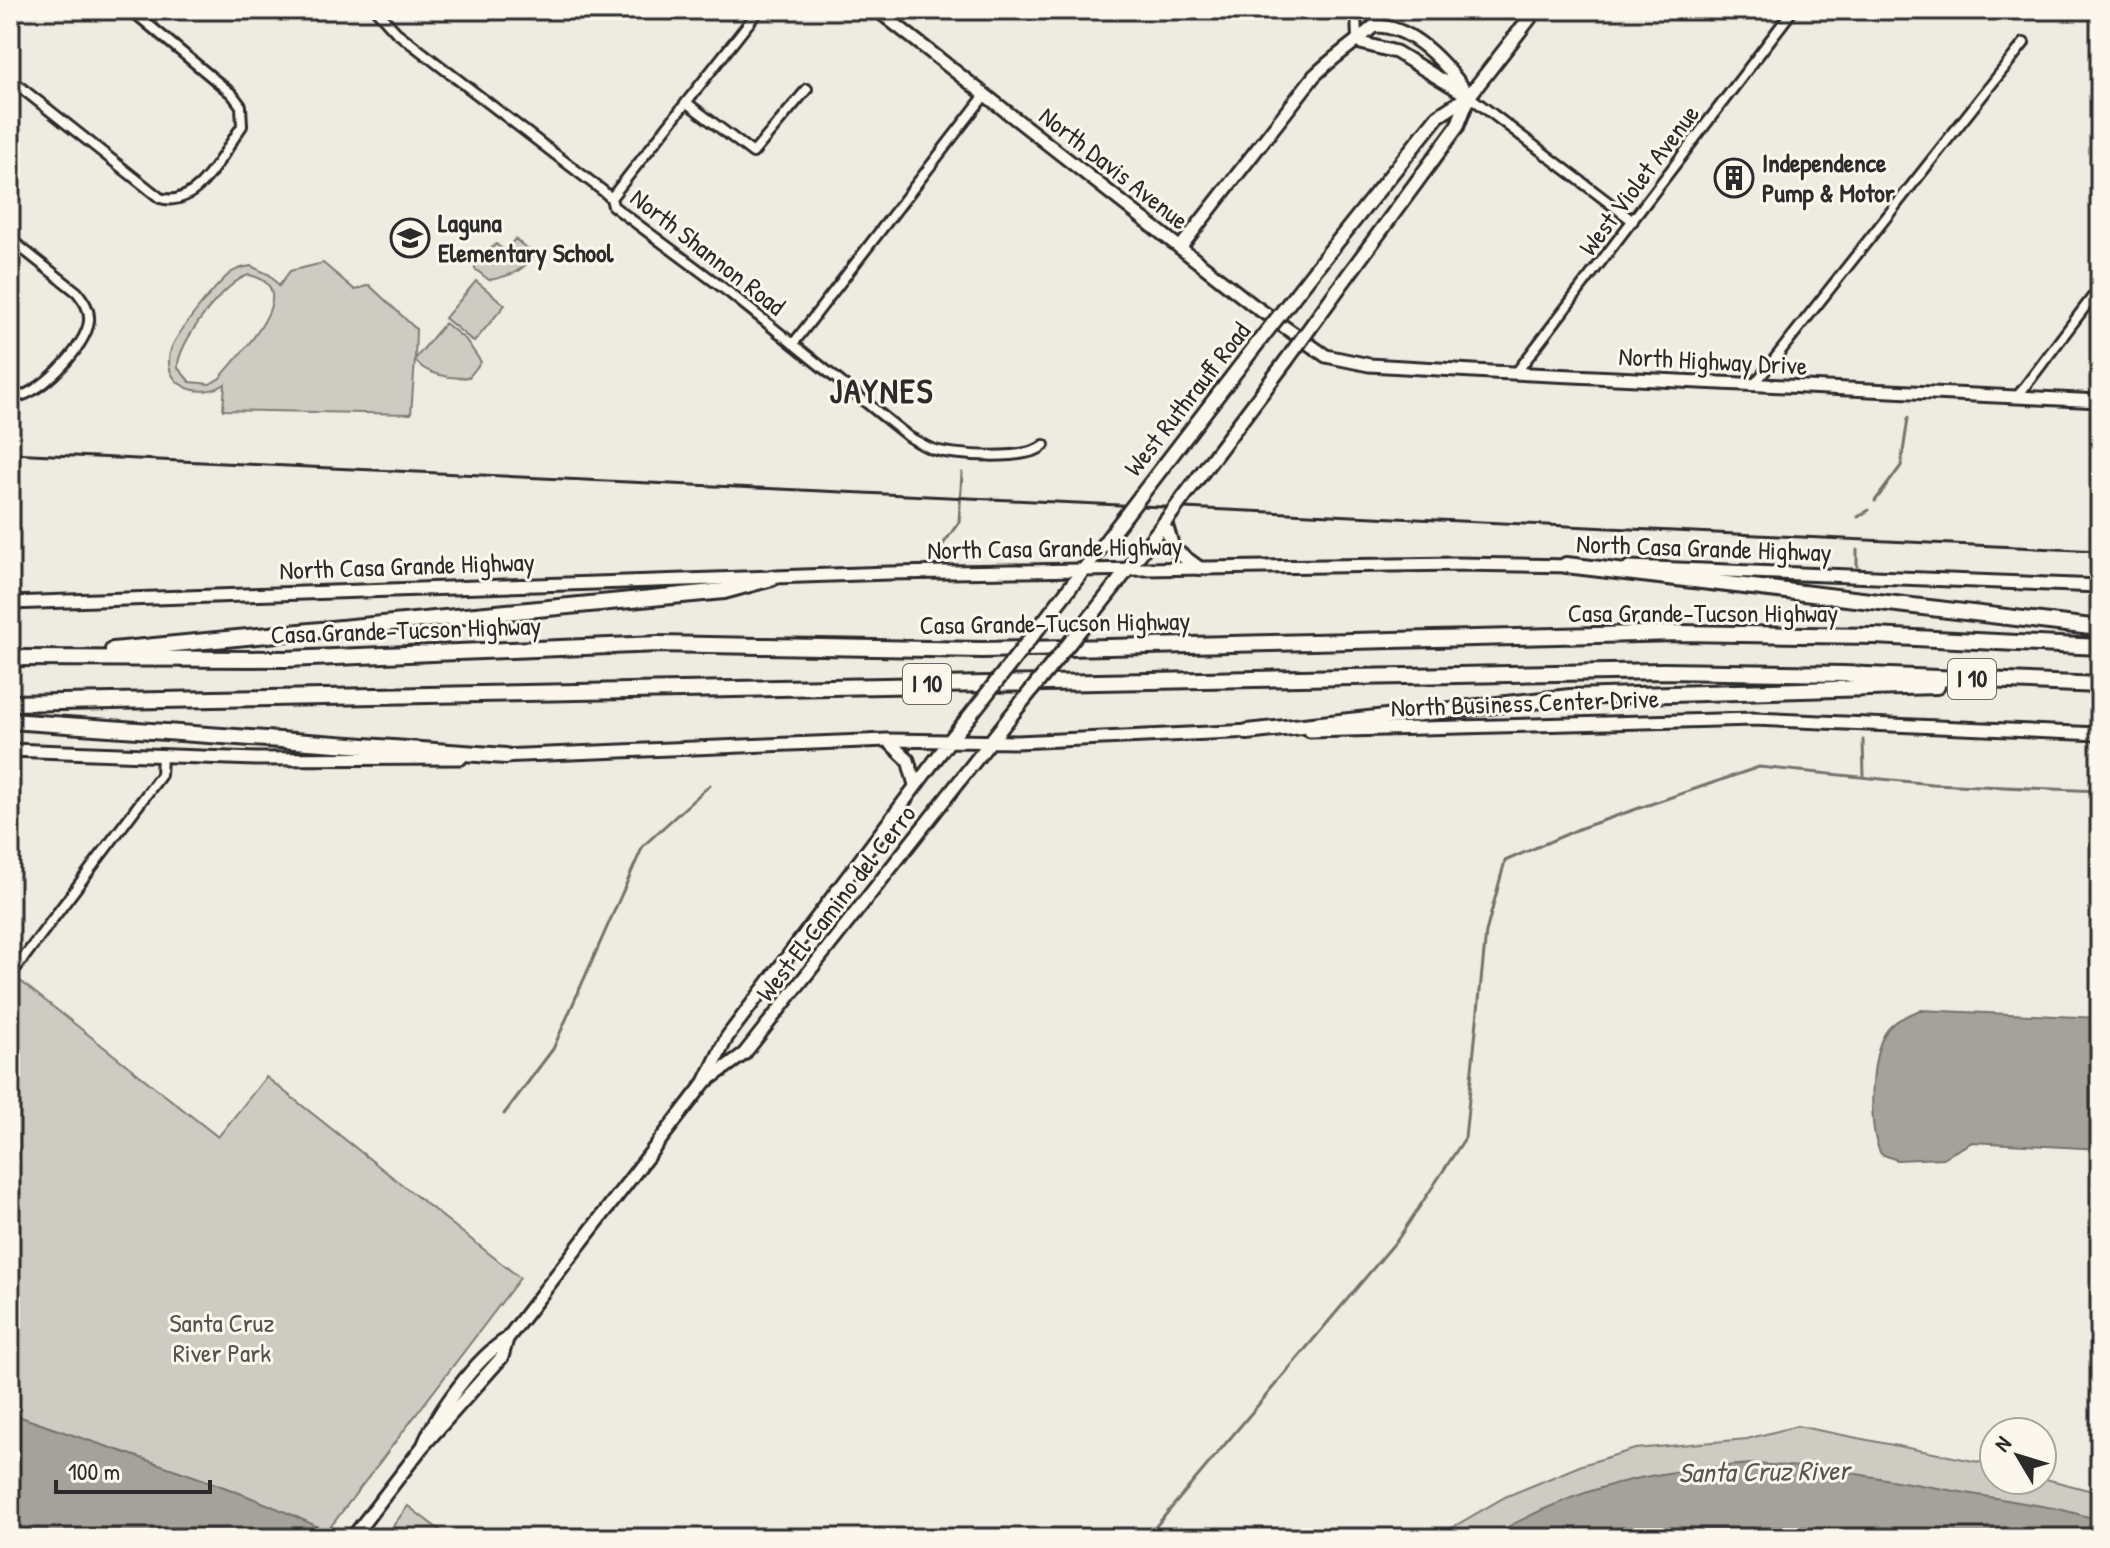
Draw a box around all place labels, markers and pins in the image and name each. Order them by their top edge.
place label: Independence Pump & Motor [1762,145,1896,211]
building icon: Independence Pump & Motor [1713,157,1755,199]
place label: Laguna Elementary School [438,205,615,271]
school or university icon: Laguna Elementary School [389,217,431,259]

